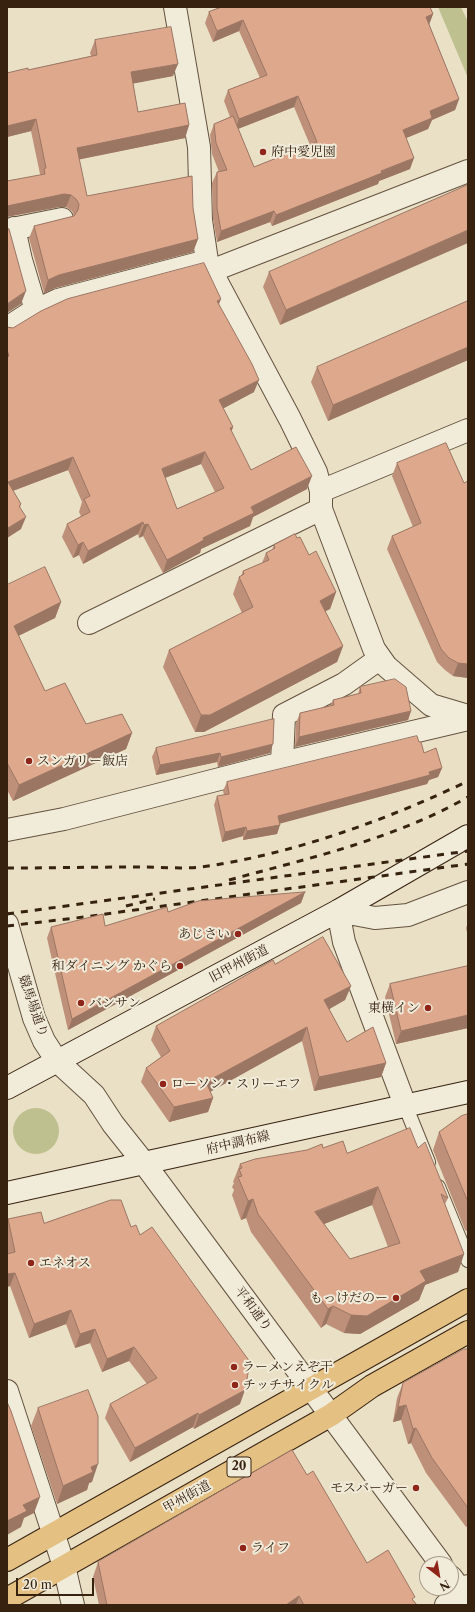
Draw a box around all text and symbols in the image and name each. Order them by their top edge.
place label: 府中愛児園 [271,144,336,160]
marker: 府中愛児園 [258,147,268,157]
place label: スンガリー飯店 [37,753,128,769]
marker: スンガリー飯店 [24,756,34,766]
place label: あじさい [178,926,230,942]
marker: あじさい [233,929,243,939]
street label: 旧甲州街道 [207,942,271,986]
place label: 和ダイニング かぐら [52,958,172,974]
marker: 和ダイニング かぐら [175,961,185,971]
street label: 競馬場通り [15,973,51,1039]
place label: バンサン [89,995,141,1011]
marker: バンサン [76,998,86,1008]
place label: 東横イン [368,1000,420,1016]
marker: 東横イン [423,1003,433,1013]
place label: ローソン・スリーエフ [171,1076,301,1092]
marker: ローソン・スリーエフ [158,1079,168,1089]
street label: 府中調布線 [205,1128,271,1158]
place label: エネオス [39,1255,91,1271]
marker: エネオス [26,1258,36,1268]
street label: 平和通り [231,1284,275,1334]
place label: もっけだのー [310,1290,388,1306]
marker: もっけだのー [391,1293,401,1303]
place label: ラーメンえぞ干 [242,1359,333,1375]
marker: ラーメンえぞ干 [229,1362,239,1372]
place label: チッチサイクル [243,1377,334,1393]
marker: チッチサイクル [230,1380,240,1390]
road number: 20 [227,1457,251,1477]
street label: 甲州街道 [160,1478,214,1516]
place label: モスバーガー [330,1480,408,1496]
marker: モスバーガー [411,1483,421,1493]
place label: ライフ [251,1540,290,1556]
marker: ライフ [238,1543,248,1553]
north arrow [419,1556,459,1596]
scale bar [18,1570,96,1596]
text: 20 m [23,1577,52,1592]
text: N [437,1577,452,1594]

